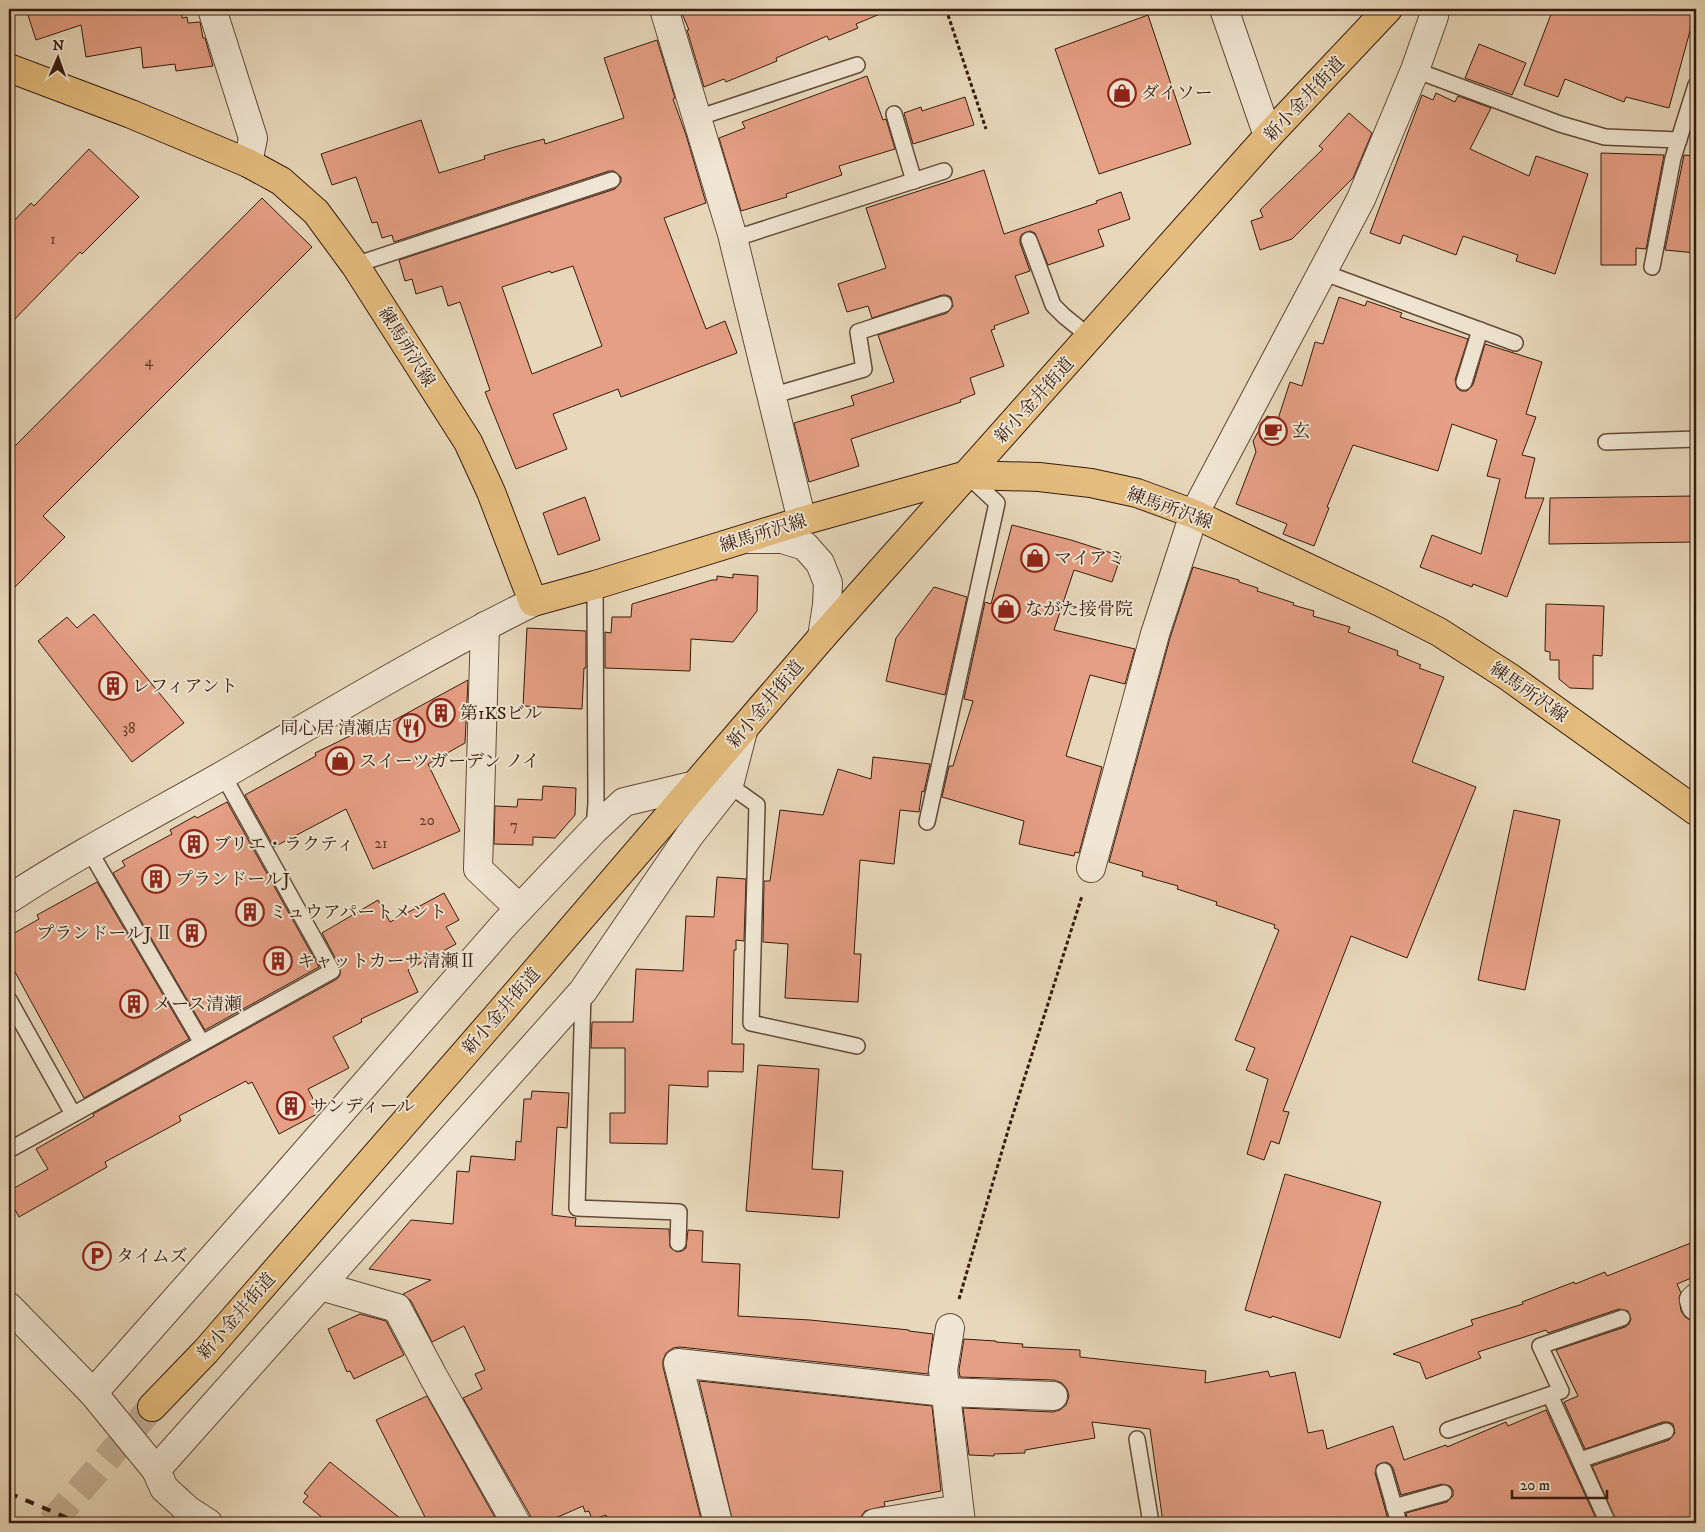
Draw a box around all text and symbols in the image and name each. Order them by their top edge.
north arrow [32,32,82,82]
text: N [52,37,65,55]
street label: 新小金井街道 [1260,53,1350,147]
shop icon: ダイソー [1107,78,1137,108]
place label: ダイソー [1141,83,1213,105]
house number: 1 [50,230,56,249]
street label: 練馬所沢線 [373,304,439,392]
house number: 4 [145,352,154,371]
street label: 新小金井街道 [990,353,1079,448]
cafe icon: 玄 [1258,416,1288,446]
place label: 玄 [1292,421,1310,443]
street label: 練馬所沢線 [1124,483,1216,535]
street label: 練馬所沢線 [717,510,810,558]
shop icon: マイアミ [1020,543,1050,573]
place label: マイアミ [1054,548,1125,570]
shop icon: ながた接骨院 [991,594,1021,624]
place label: ながた接骨院 [1025,599,1133,621]
street label: 新小金井街道 [723,656,809,753]
street label: 練馬所沢線 [1485,658,1572,728]
building icon: レフィアント [98,671,128,701]
place label: レフィアント [132,676,238,698]
building icon: 第1KSビル [426,698,456,728]
place label: 第1KSビル [460,703,543,725]
restaurant icon: 同心居 清瀬店 [396,713,426,743]
place label: 同心居 清瀬店 [280,718,392,740]
house number: 38 [122,719,136,738]
shop icon: スイーツガーデン ノイ [325,746,355,776]
place label: スイーツガーデン ノイ [359,751,540,773]
house number: 20 [419,811,435,830]
house number: 7 [510,816,518,835]
building icon: ブリエ・ラクティ [179,829,209,859]
place label: ブリエ・ラクティ [213,834,354,856]
house number: 21 [375,834,387,853]
building icon: プランドールJ [141,864,171,894]
place label: プランドールJ [175,869,290,891]
building icon: ミュウアパートメント [235,897,265,927]
place label: ミュウアパートメント [269,902,447,924]
building icon: プランドールJ Ⅱ [177,918,207,948]
place label: プランドールJ Ⅱ [36,923,173,945]
building icon: キャットカーサ清瀬Ⅱ [263,946,293,976]
place label: キャットカーサ清瀬Ⅱ [297,951,476,973]
street label: 新小金井街道 [458,964,545,1060]
building icon: メース清瀬 [119,989,149,1019]
place label: メース清瀬 [153,994,242,1016]
building icon: サンディール [276,1091,306,1121]
place label: サンディール [310,1096,415,1118]
parking icon: タイムズ [82,1241,112,1271]
place label: タイムズ [116,1246,188,1268]
street label: 新小金井街道 [193,1269,280,1365]
scale bar [1512,1467,1608,1499]
text: 20 m [1520,1476,1550,1495]

